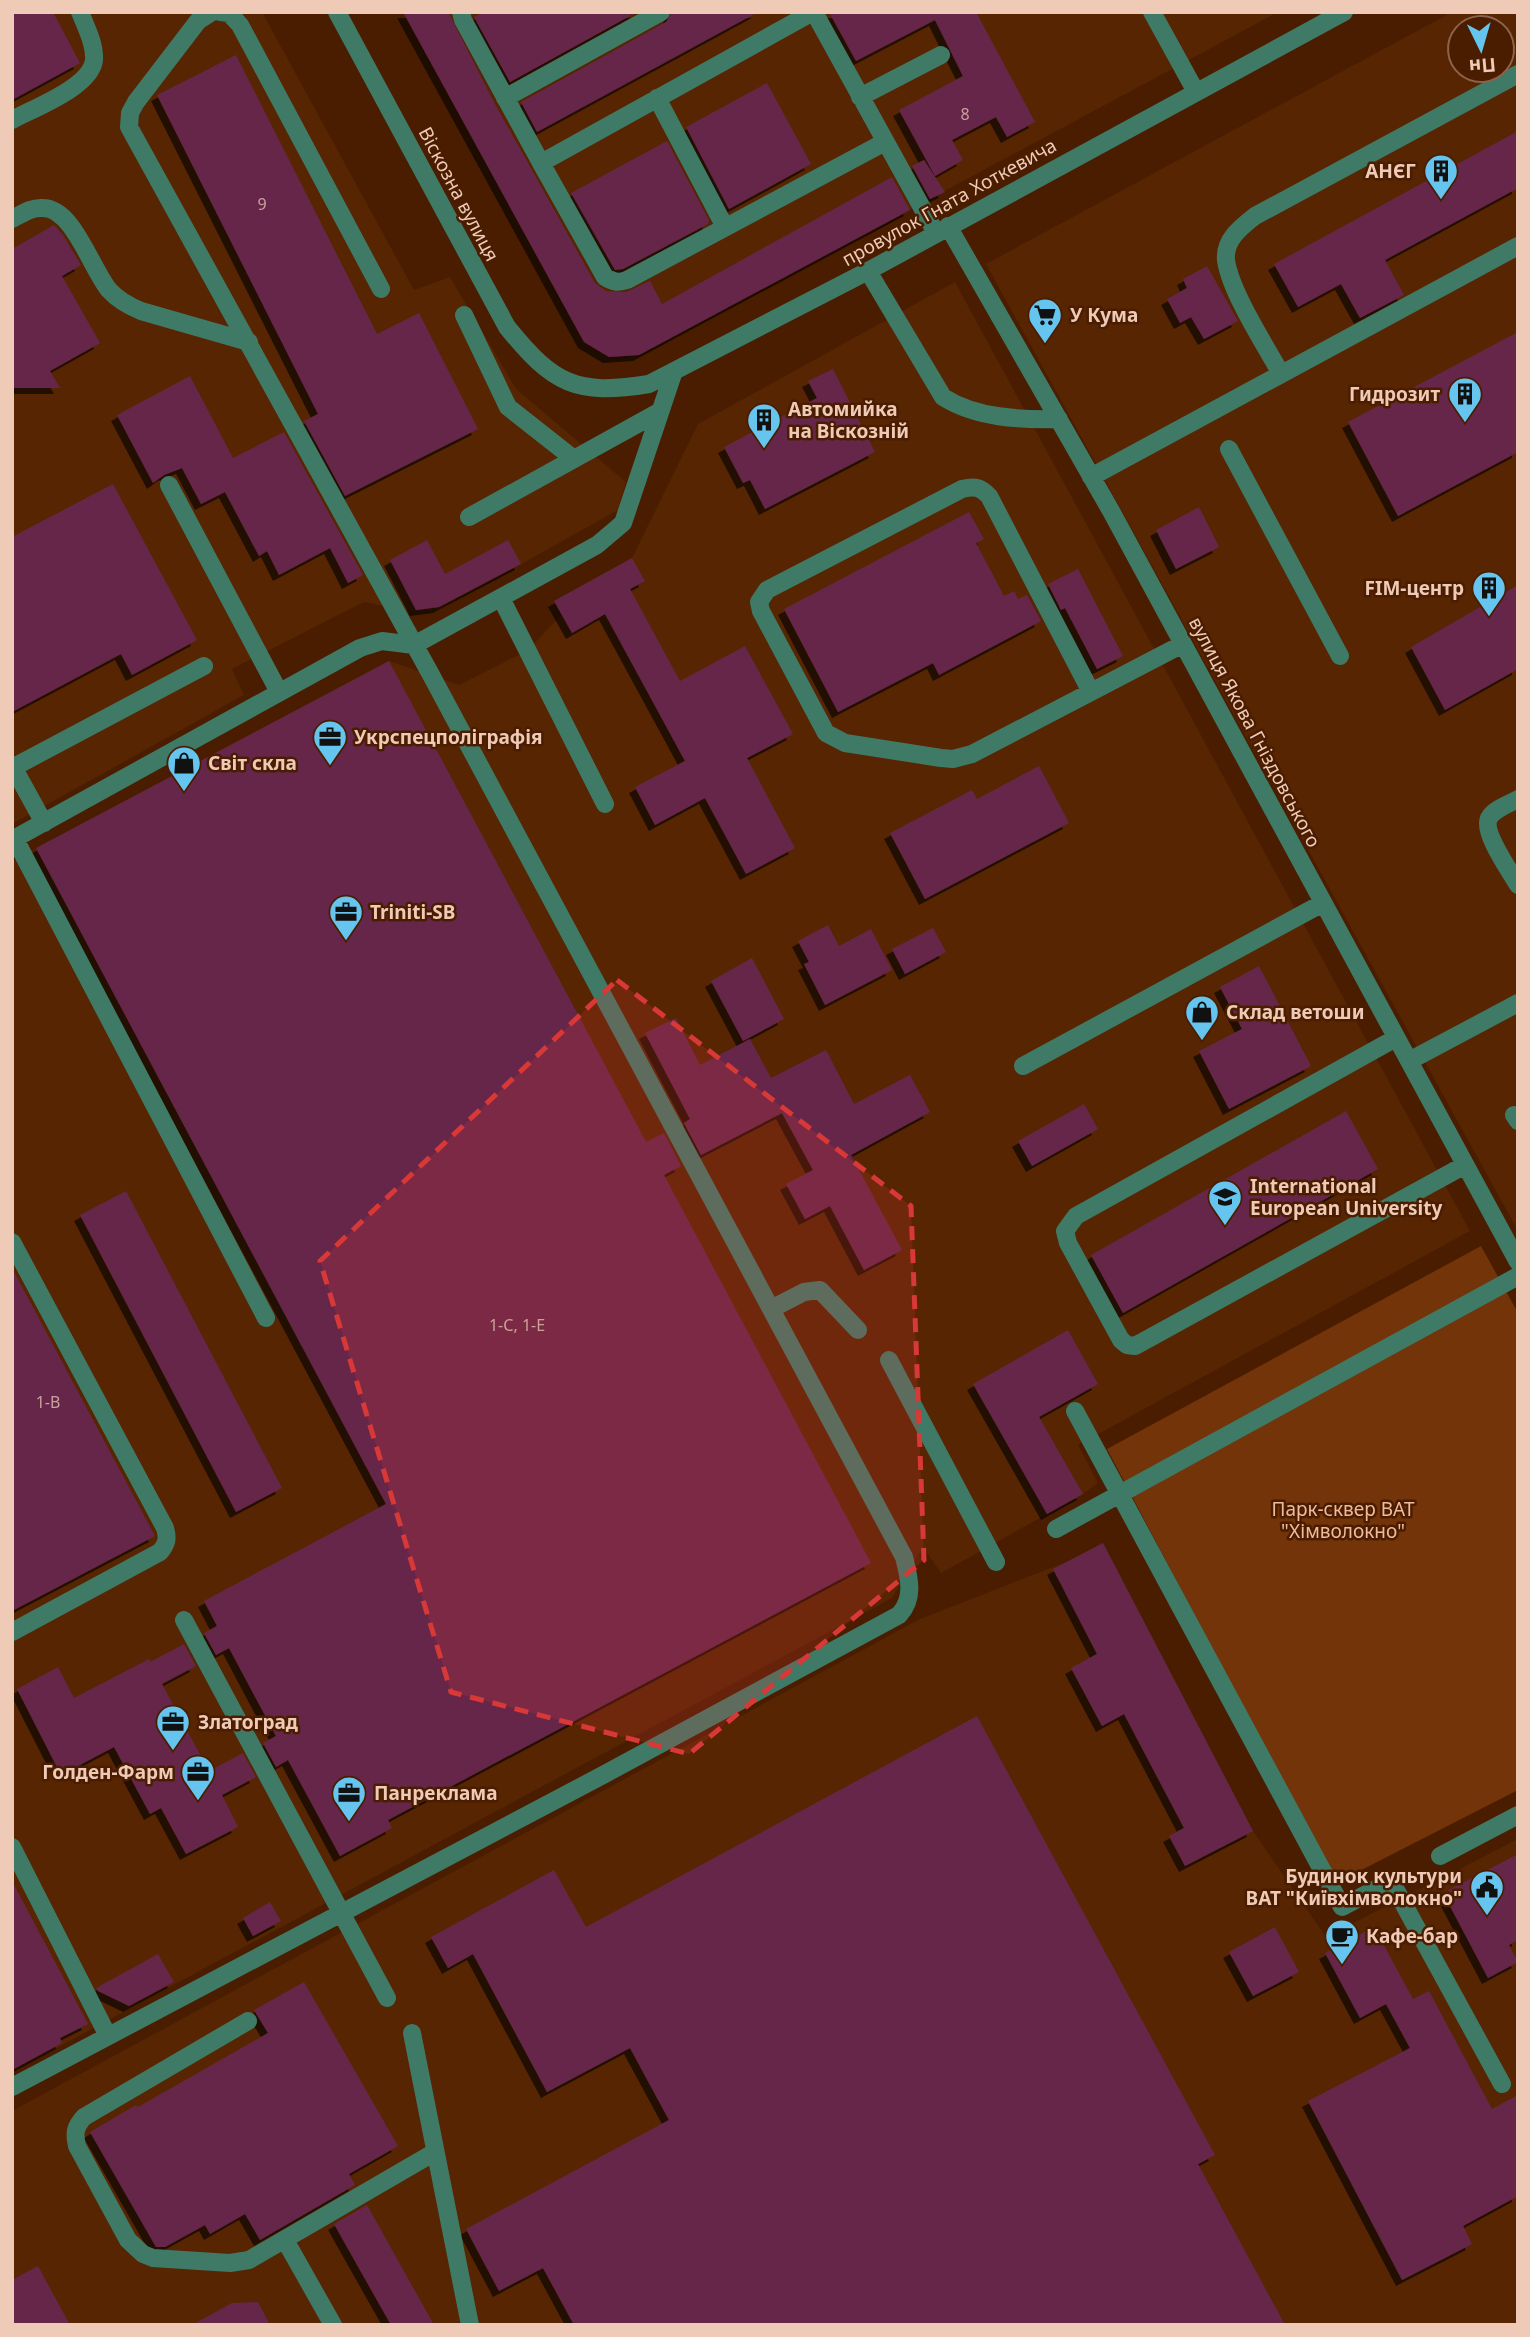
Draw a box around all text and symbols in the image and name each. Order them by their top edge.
north arrow [1446,14,1516,84]
text: Пн [1468,52,1497,80]
house number: 8 [960,103,970,125]
street label: Віскозна вулиця [413,122,505,266]
street label: провулок Гната Хоткевича [837,132,1061,272]
building icon: АНЄГ [1422,152,1460,201]
place label: АНЄГ [1365,158,1416,184]
house number: 9 [257,193,267,215]
supermarket icon: У Кума [1026,296,1064,345]
place label: У Кума [1070,302,1138,328]
building icon: Гидрозит [1446,375,1484,424]
place label: Гидрозит [1349,381,1440,407]
place label: Автомийка на Віскозній [788,396,909,444]
building icon: Автомийка на Віскозній [745,401,783,450]
building icon: FIM-центр [1470,569,1508,618]
place label: FIM-центр [1365,575,1464,601]
street label: вулиця Якова Гніздовського [1183,612,1327,852]
office icon: Укрспецполіграфія [311,718,349,767]
place label: Укрспецполіграфія [354,724,543,750]
shop icon: Світ скла [165,744,203,793]
place label: Світ скла [208,750,297,776]
office icon: Triniti-SB [327,893,365,942]
place label: Triniti-SB [370,899,455,925]
shop icon: Склад ветоши [1183,993,1221,1042]
place label: Склад ветоши [1226,999,1365,1025]
place label: International European University [1250,1173,1443,1221]
school or university icon: International European University [1206,1178,1244,1227]
house number: 1-С, 1-E [489,1314,545,1336]
house number: 1-В [36,1391,60,1413]
park label: Парк-сквер ВАТ "Хімволокно" [1272,1496,1415,1544]
office icon: Златоград [154,1703,192,1752]
place label: Златоград [198,1709,298,1735]
office icon: Голден-Фарм [179,1753,217,1802]
place label: Голден-Фарм [42,1759,174,1785]
office icon: Панреклама [330,1774,368,1823]
place label: Панреклама [374,1780,498,1806]
place label: Будинок культури ВАТ "Київхімволокно" [1246,1863,1462,1911]
public building icon: Будинок культури ВАТ "Київхімволокно" [1468,1868,1506,1917]
cafe icon: Кафе-бар [1323,1917,1361,1966]
place label: Кафе-бар [1366,1923,1458,1949]

